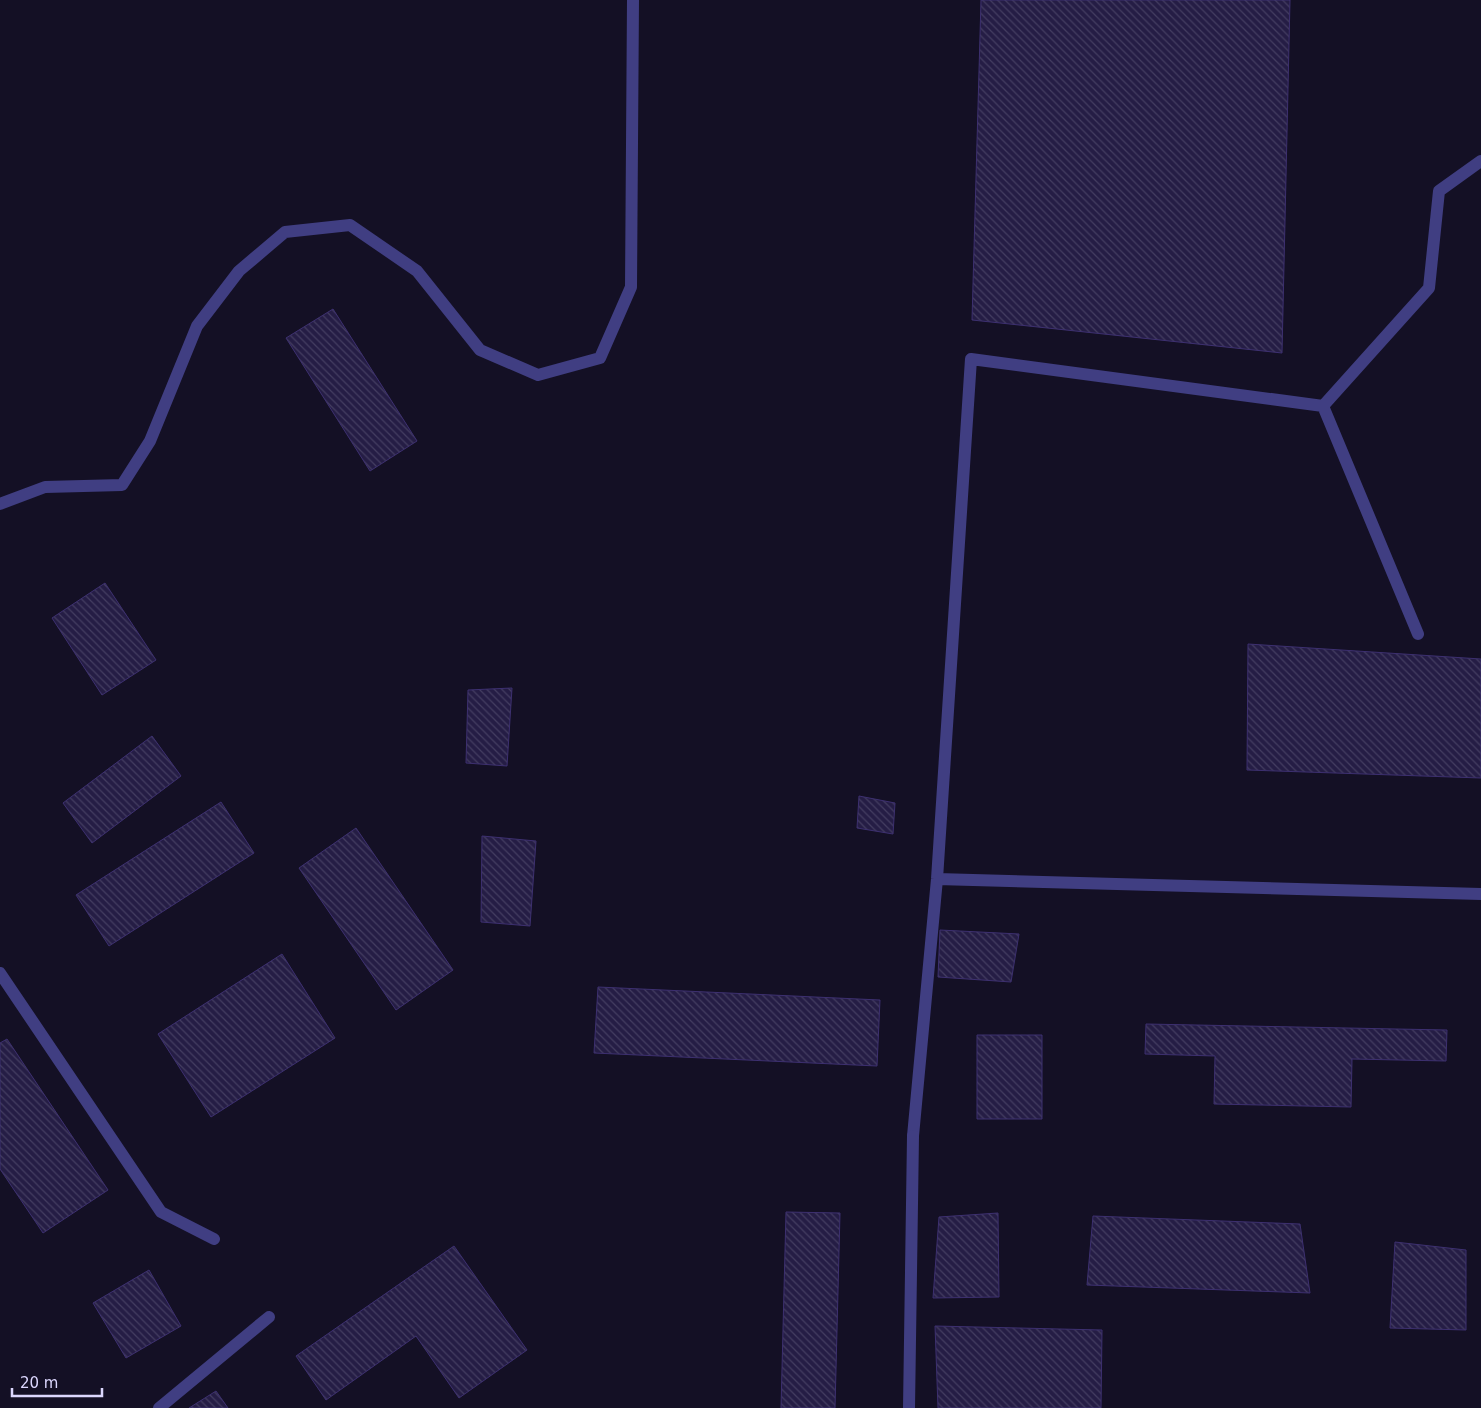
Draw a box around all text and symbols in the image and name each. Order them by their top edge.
scale bar [12,1366,102,1398]
text: 20 m [20,1374,58,1392]

